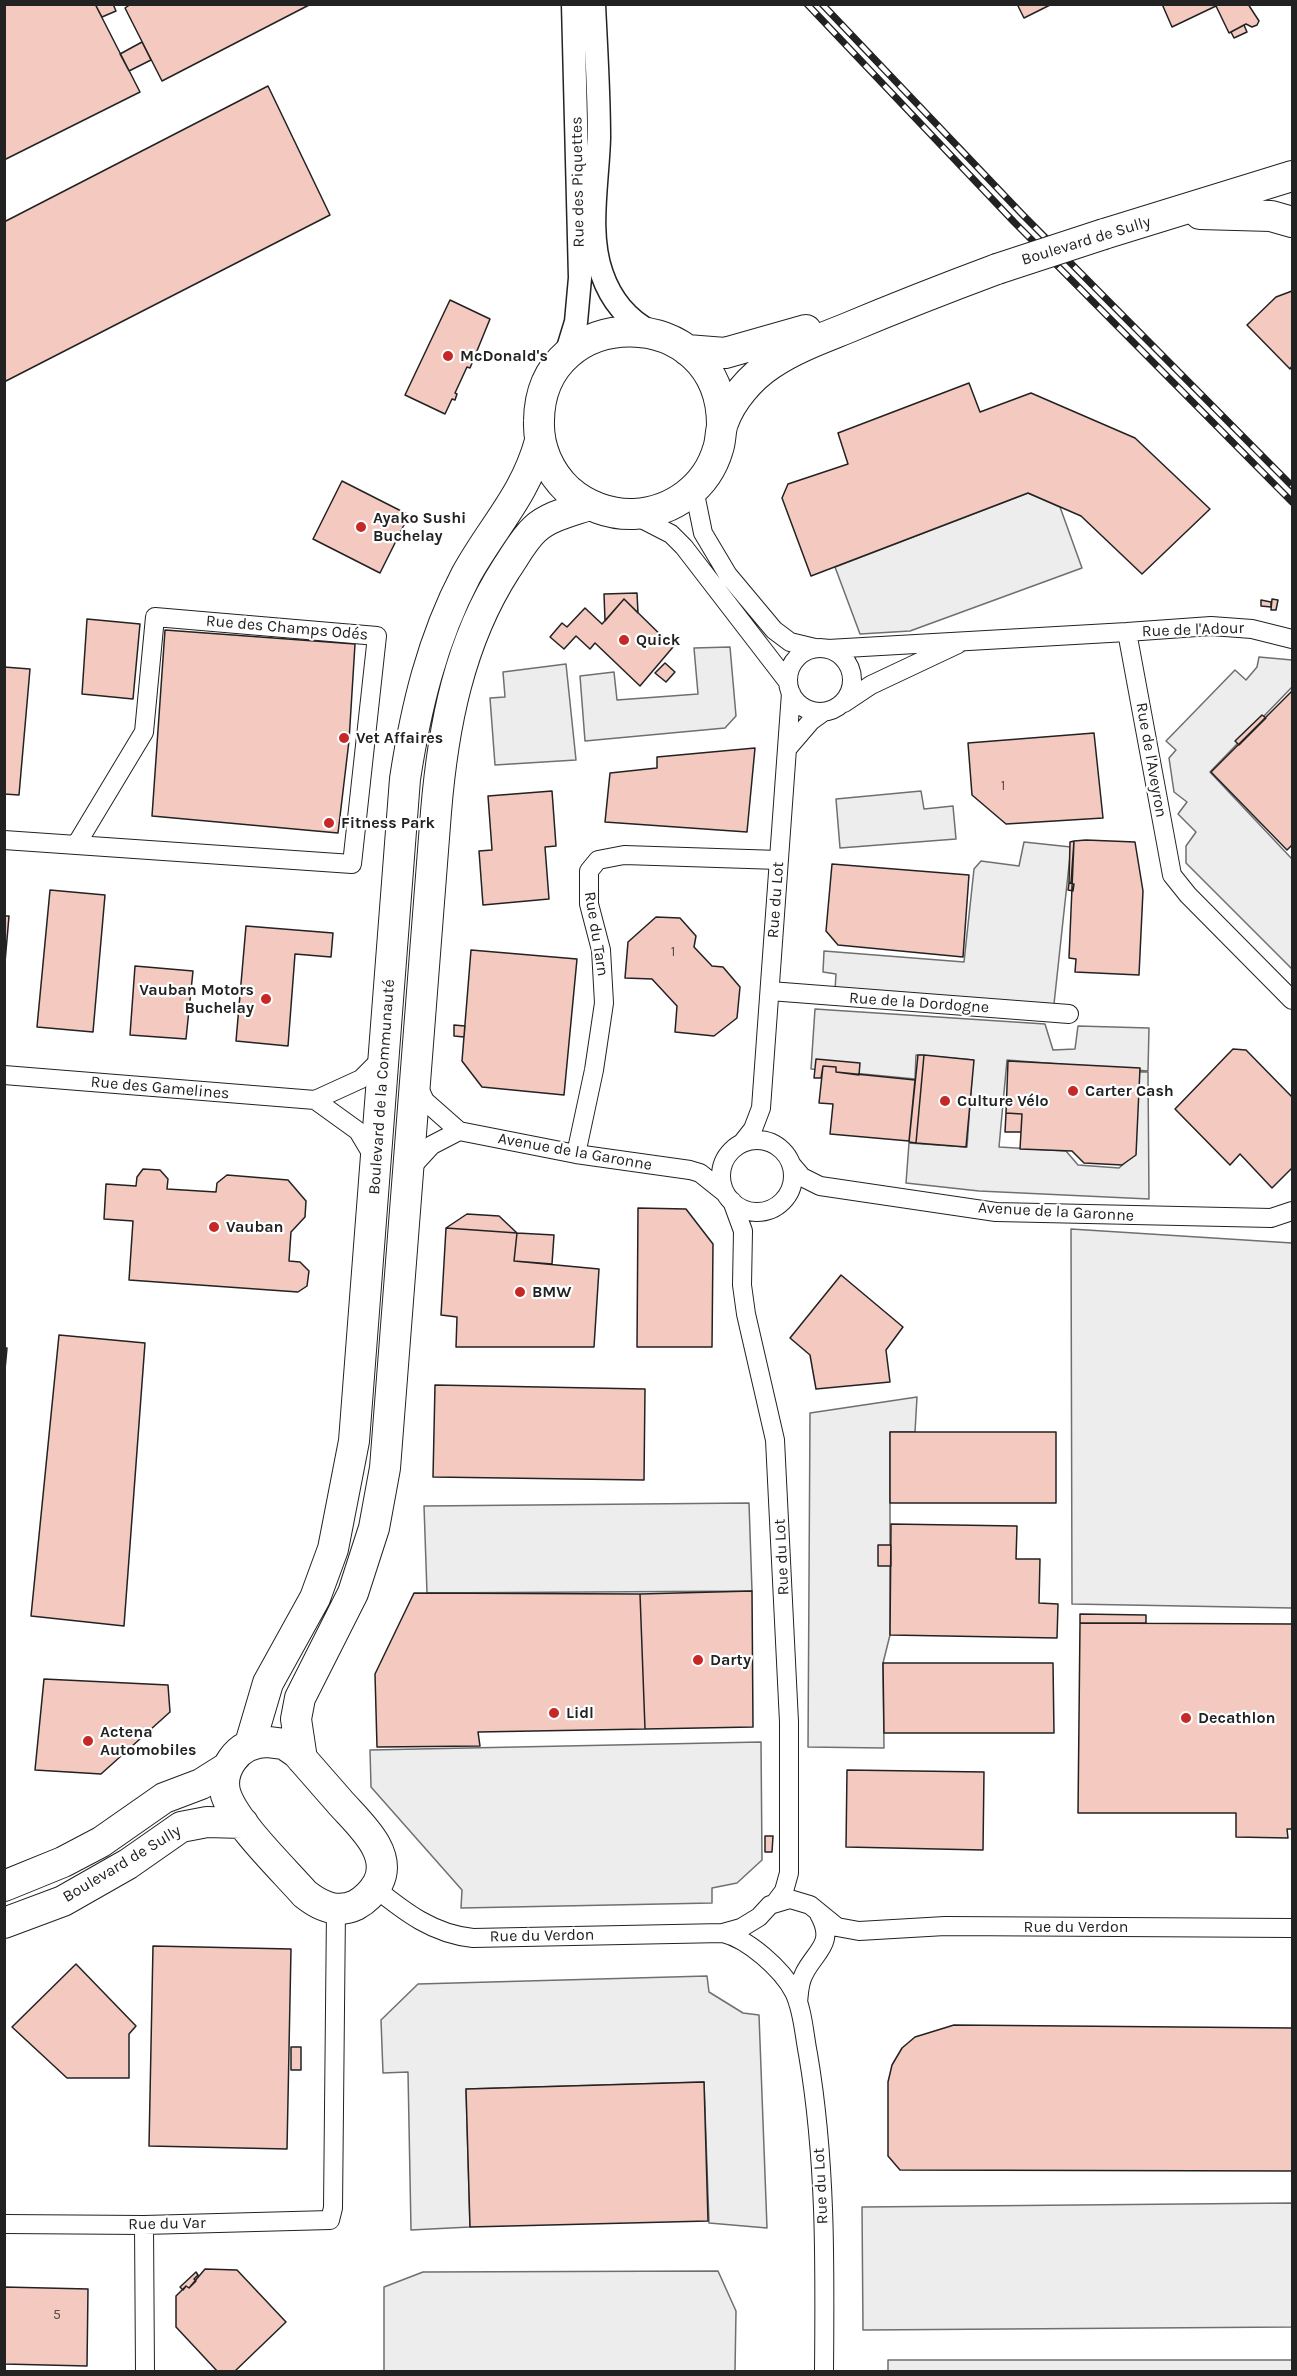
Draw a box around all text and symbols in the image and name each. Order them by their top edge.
street label: Rue des Piquettes [567,116,589,248]
street label: Boulevard de Sully [1019,212,1153,270]
place label: McDonald's [460,346,548,366]
marker: McDonald's [441,349,455,363]
place label: Ayako Sushi Buchelay [373,508,466,546]
marker: Ayako Sushi Buchelay [354,520,368,534]
street label: Rue des Champs Odés [205,611,369,645]
street label: Rue de l'Adour [1141,619,1245,641]
place label: Quick [636,630,680,650]
marker: Quick [617,633,631,647]
street label: Rue de l'Aveyron [1131,701,1171,819]
place label: Vet Affaires [356,728,443,748]
marker: Vet Affaires [337,731,351,745]
house number: 1 [1001,778,1005,794]
place label: Fitness Park [341,813,435,833]
marker: Fitness Park [322,816,336,830]
street label: Rue du Lot [764,861,788,939]
street label: Rue du Tarn [580,890,612,978]
house number: 1 [671,944,675,960]
street label: Boulevard de la Communauté [365,979,399,1195]
place label: Vauban Motors Buchelay [139,980,254,1018]
street label: Rue de la Dordogne [848,989,990,1017]
marker: Vauban Motors Buchelay [259,992,273,1006]
street label: Rue des Gamelines [90,1072,230,1104]
place label: Carter Cash [1085,1081,1174,1101]
marker: Carter Cash [1066,1084,1080,1098]
place label: Culture Vélo [957,1091,1049,1111]
marker: Culture Vélo [938,1094,952,1108]
street label: Avenue de la Garonne [496,1129,654,1175]
street label: Avenue de la Garonne [978,1198,1134,1226]
place label: Vauban [226,1217,284,1237]
marker: Vauban [207,1220,221,1234]
place label: BMW [532,1282,572,1302]
marker: BMW [513,1285,527,1299]
street label: Rue du Lot [770,1518,794,1596]
place label: Darty [710,1650,751,1670]
marker: Darty [691,1653,705,1667]
place label: Lidl [566,1703,594,1723]
marker: Lidl [547,1706,561,1720]
place label: Decathlon [1198,1708,1275,1728]
marker: Decathlon [1179,1711,1193,1725]
place label: Actena Automobiles [100,1722,197,1760]
marker: Actena Automobiles [81,1734,95,1748]
street label: Boulevard de Sully [60,1821,184,1907]
street label: Rue du Verdon [1024,1917,1128,1937]
street label: Rue du Verdon [489,1925,595,1947]
street label: Rue du Lot [809,2147,833,2225]
street label: Rue du Var [128,2214,206,2234]
house number: 5 [53,2307,61,2323]

